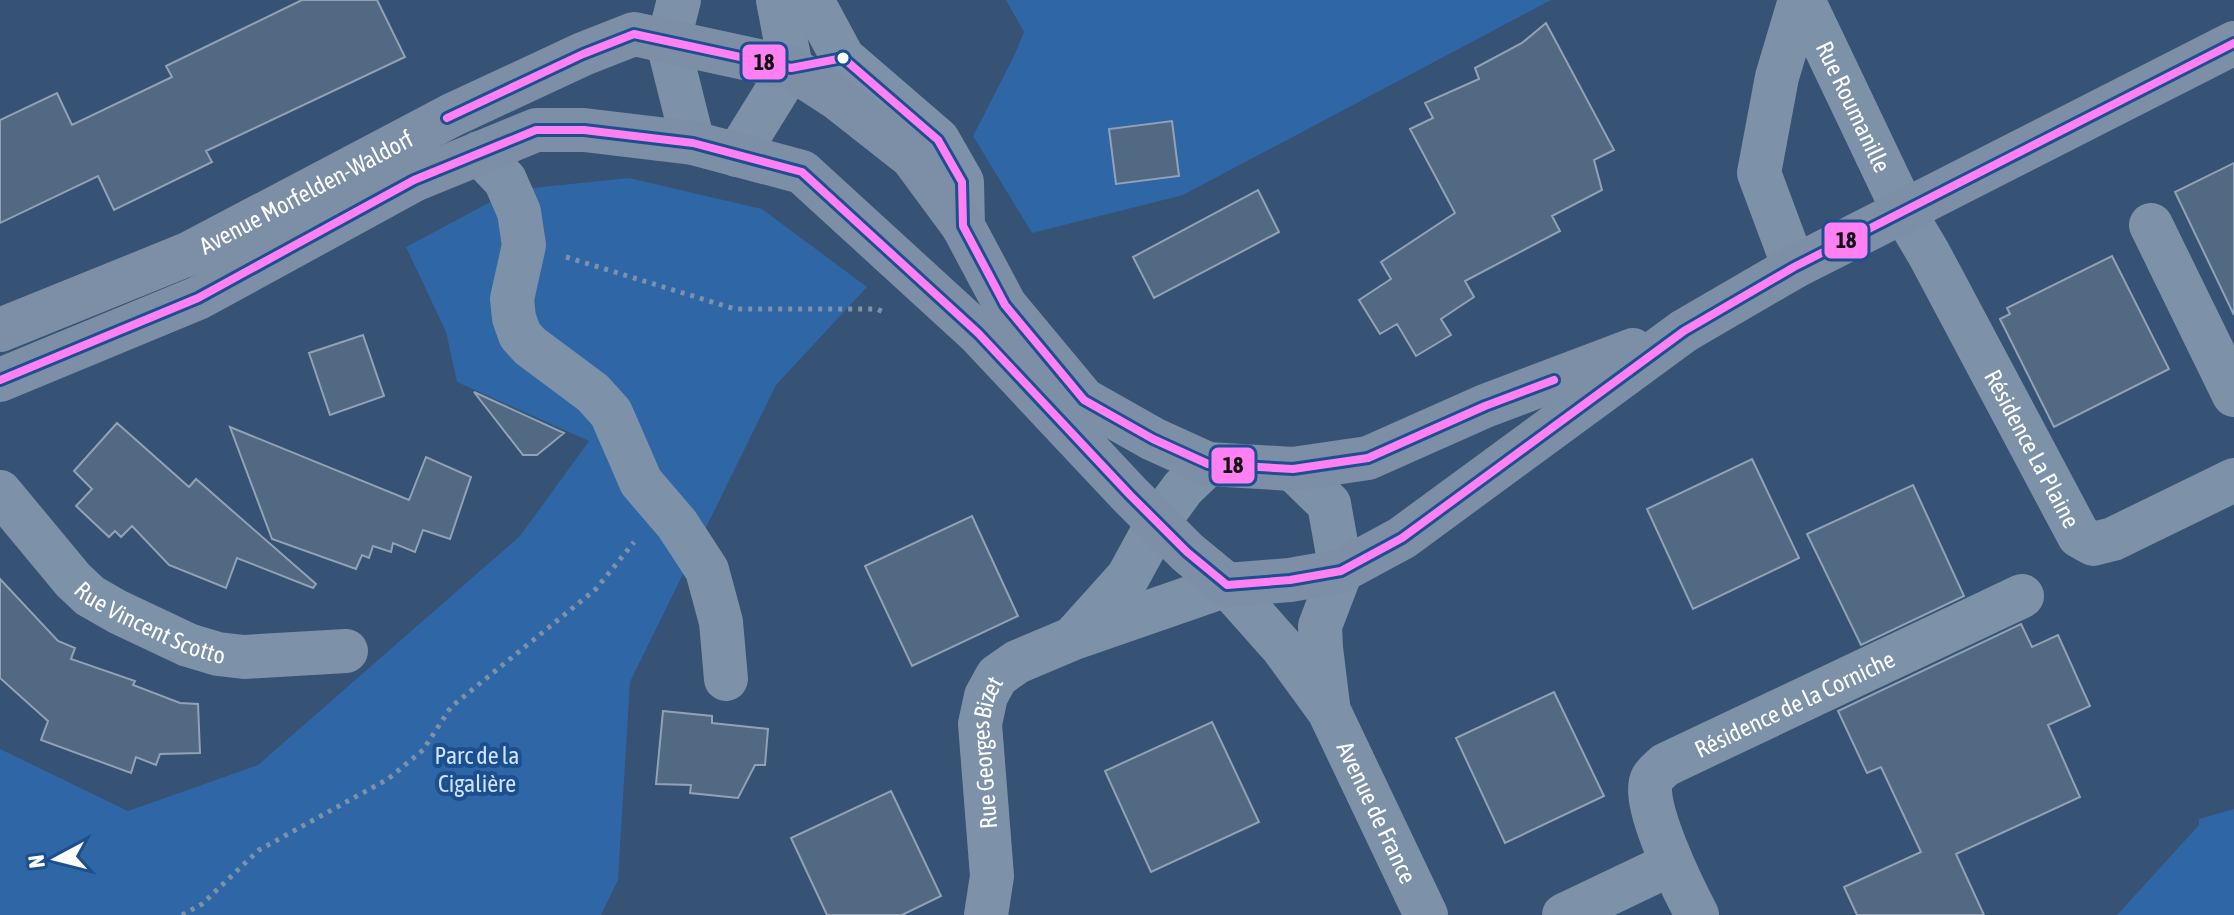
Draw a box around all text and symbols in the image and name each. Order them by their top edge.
street label: Rue Roumanille [1811,37,1896,176]
line badge: 18 [741,43,787,81]
text: 18 [754,49,774,75]
unlabelled marker [835,50,851,66]
street label: Avenue Morfelden-Waldorf [194,124,418,259]
line badge: 18 [1823,221,1869,260]
text: 18 [1836,227,1856,253]
street label: Résidence La Plaine [1979,365,2085,532]
line badge: 18 [1210,446,1256,485]
text: 18 [1223,452,1243,478]
street label: Rue Vincent Scotto [69,576,227,668]
street label: Résidence de la Corniche [1690,645,1899,763]
street label: Rue Georges Bizet [966,671,1008,830]
street label: Avenue de France [1332,737,1422,888]
park label: Parc de la Cigalière [435,742,519,797]
north arrow [16,819,96,899]
text: N [22,853,50,869]

